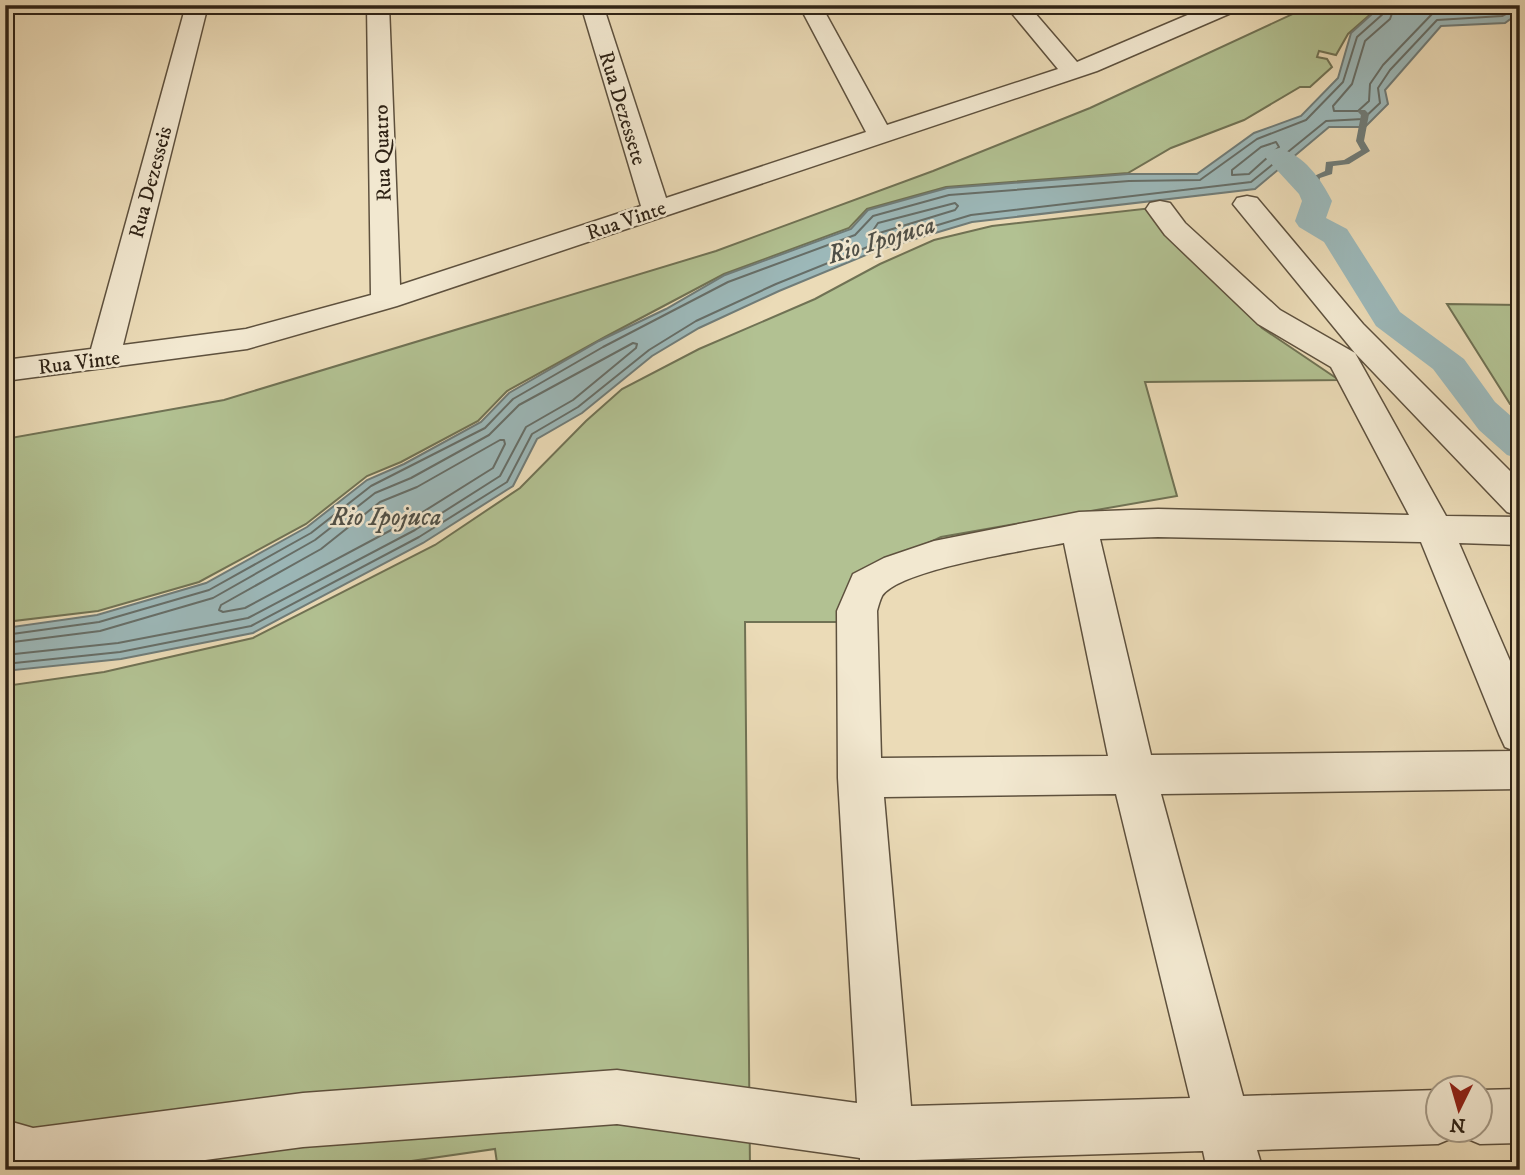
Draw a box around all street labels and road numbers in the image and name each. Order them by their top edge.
street label: Rua Dezessete [592,48,652,169]
street label: Rua Quatro [368,104,398,202]
street label: Rua Dezesseis [124,123,178,241]
street label: Rua Vinte [583,195,670,247]
street label: Rua Vinte [37,345,122,381]

